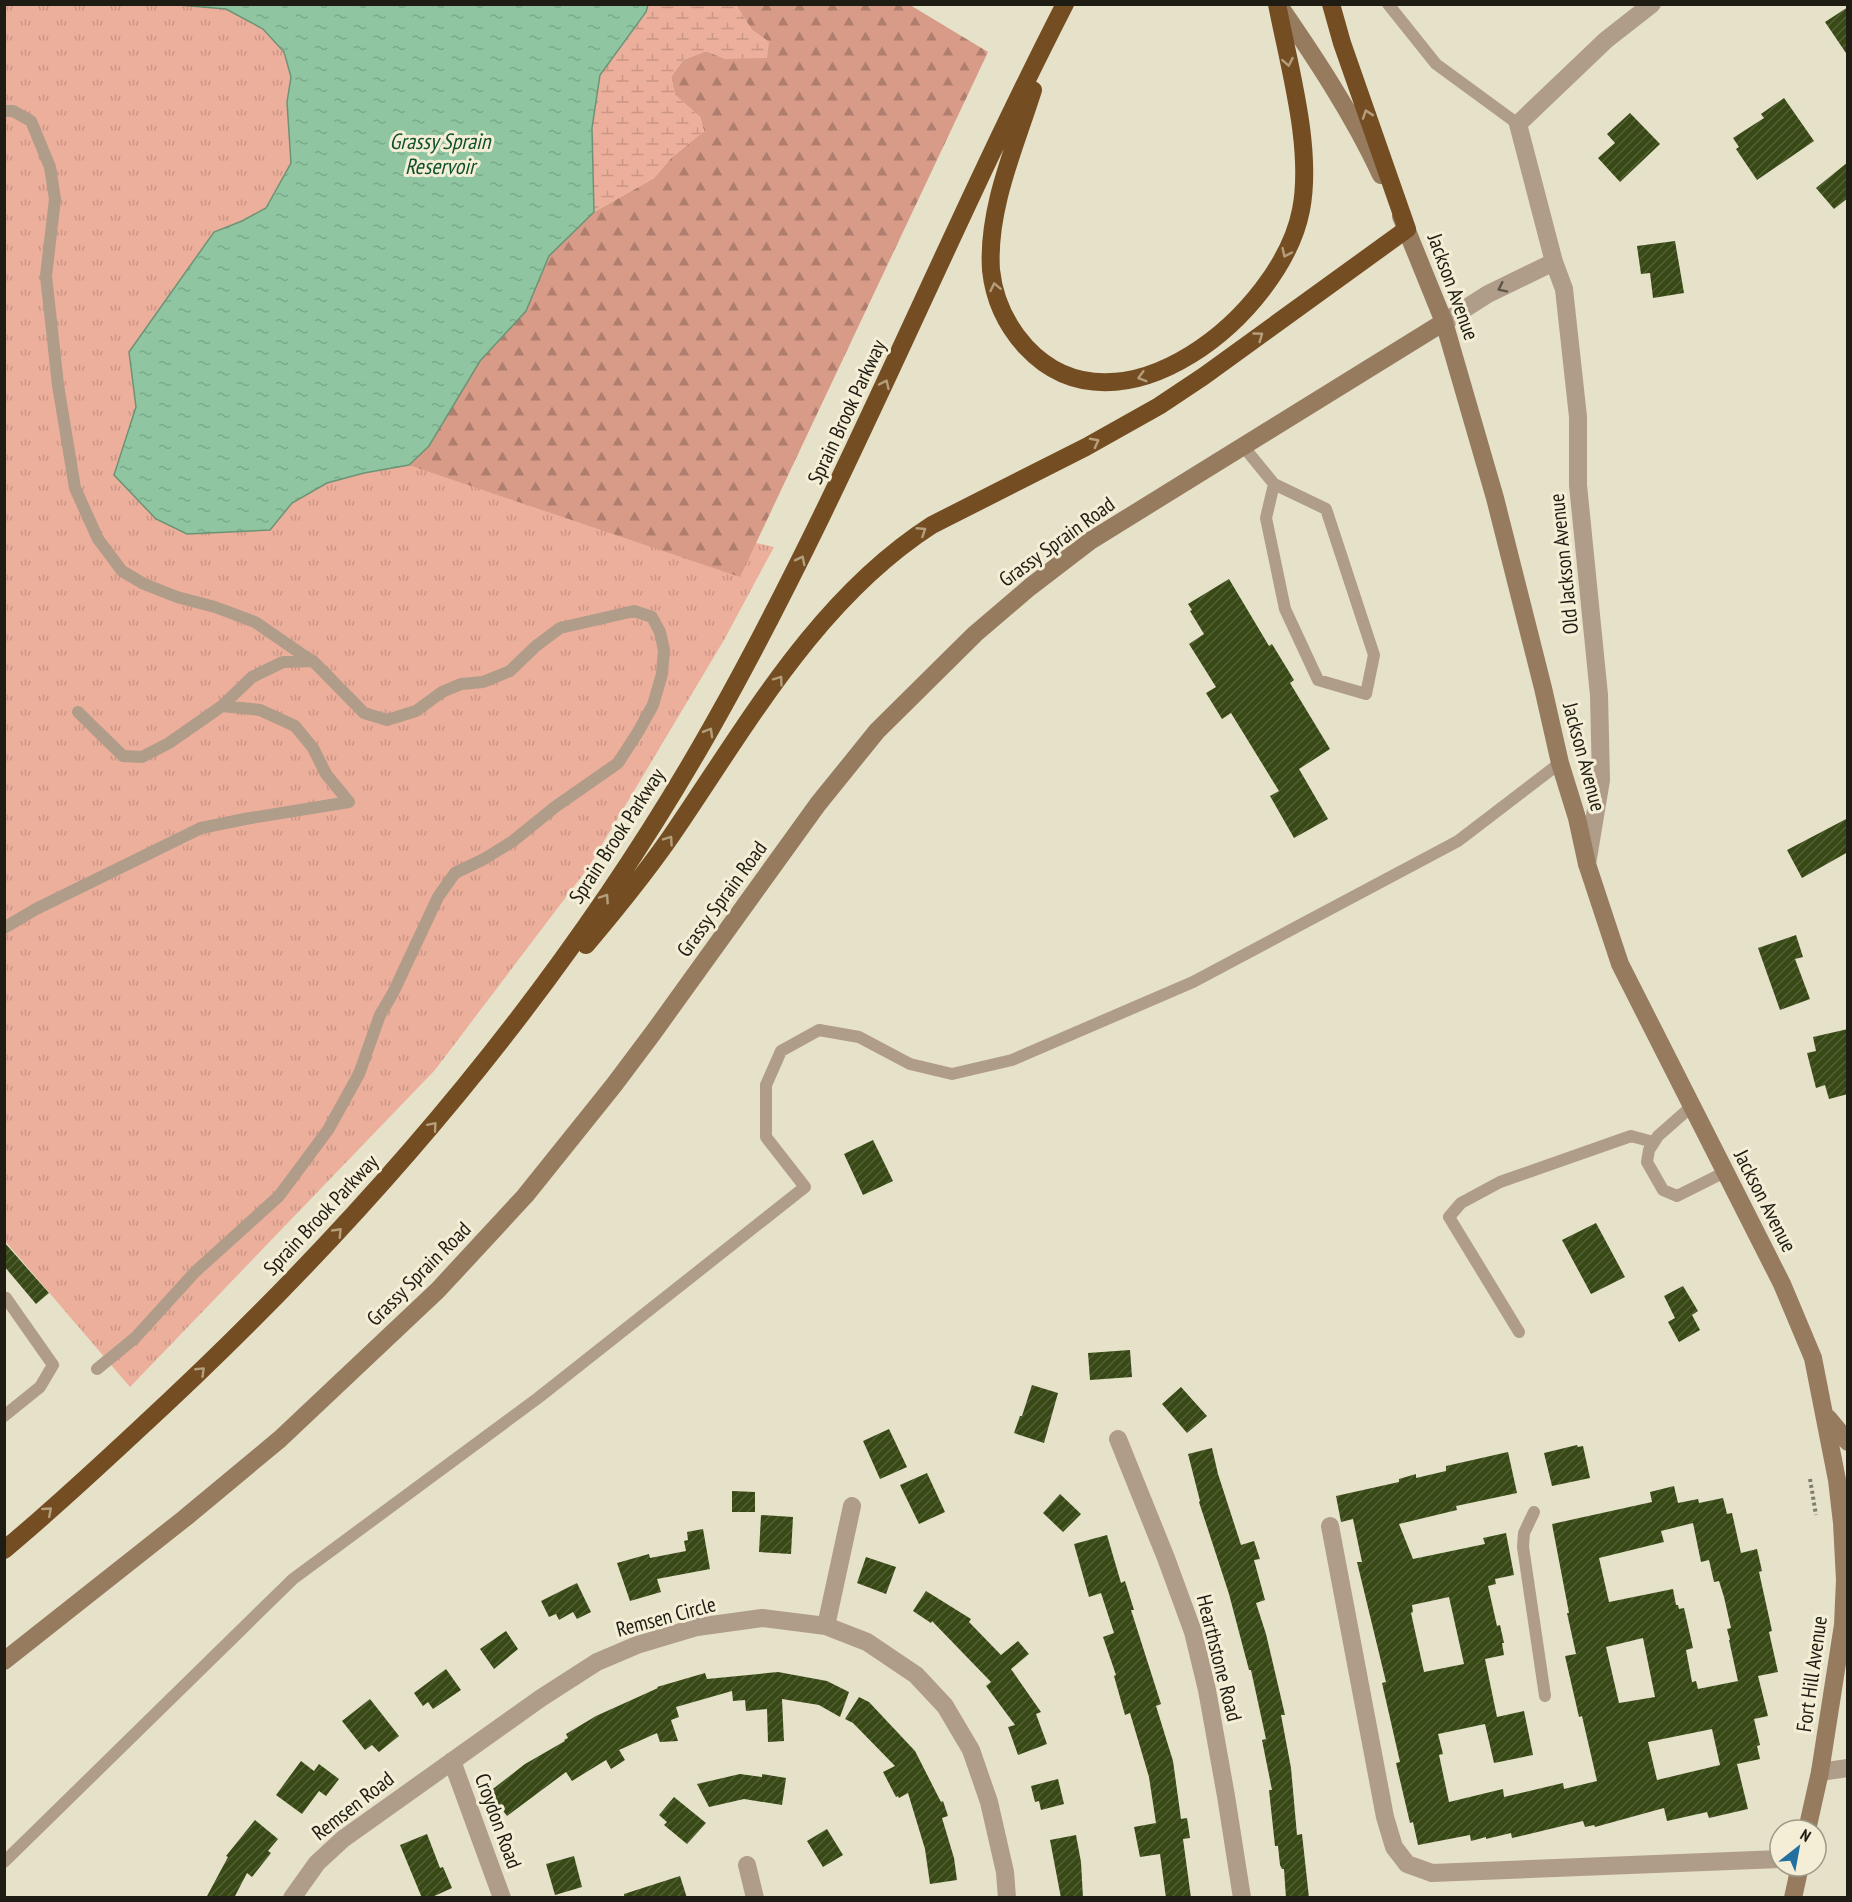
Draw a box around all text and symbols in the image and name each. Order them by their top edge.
one-way arrow [1281,57,1294,67]
one-way arrow [1361,109,1374,120]
water label: Grassy Sprain Reservoir [389,127,492,180]
street label: Jackson Avenue [1421,229,1485,344]
one-way arrow [1281,246,1293,257]
one-way arrow [1497,280,1508,292]
one-way arrow [989,283,1002,293]
one-way arrow [1252,332,1263,343]
street label: Sprain Brook Parkway [801,335,892,488]
one-way arrow [1137,370,1148,382]
one-way arrow [877,380,889,391]
one-way arrow [1089,438,1100,449]
street label: Grassy Sprain Road [993,490,1120,593]
street label: Old Jackson Avenue [1543,492,1584,636]
one-way arrow [916,527,926,539]
one-way arrow [793,556,805,567]
one-way arrow [772,675,783,686]
street label: Jackson Avenue [1557,699,1612,814]
one-way arrow [701,728,713,738]
street label: Sprain Brook Parkway [563,763,671,909]
street label: Grassy Sprain Road [670,835,773,962]
one-way arrow [662,836,673,847]
one-way arrow [598,893,609,904]
one-way arrow [426,1122,437,1133]
street label: Jackson Avenue [1728,1144,1803,1257]
street label: Sprain Brook Parkway [257,1148,384,1281]
street label: Grassy Sprain Road [361,1216,477,1332]
one-way arrow [330,1229,341,1240]
one-way arrow [193,1368,204,1379]
one-way arrow [42,1507,52,1518]
street label: Remsen Circle [613,1590,719,1643]
street label: Hearthstone Road [1191,1592,1248,1724]
street label: Fort Hill Avenue [1790,1614,1833,1734]
street label: Remsen Road [306,1765,399,1846]
street label: Croydon Road [469,1769,528,1872]
north arrow [1768,1818,1828,1878]
text: N [1797,1824,1815,1846]

